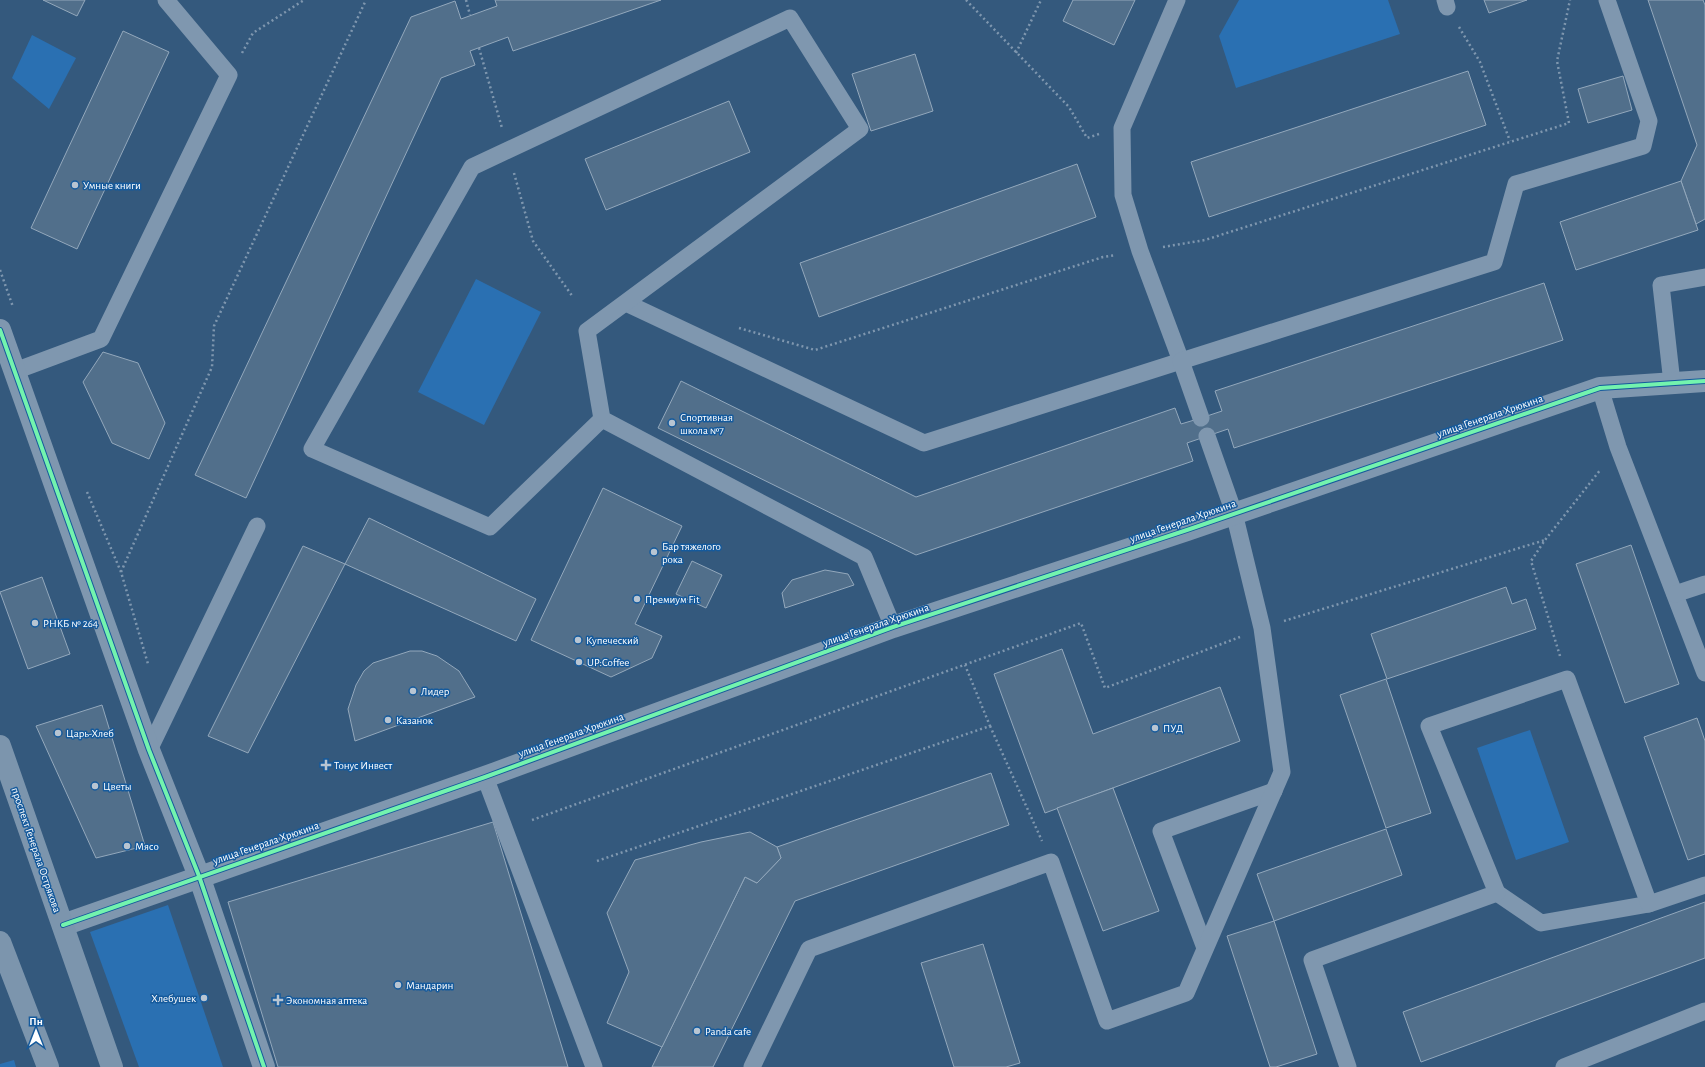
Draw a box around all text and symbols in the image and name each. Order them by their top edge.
marker: Умные книги [70,180,80,190]
place label: Умные книги [83,180,141,191]
street label: улица Генерала Хрюкина [1435,393,1544,440]
place label: Спортивная школа №7 [680,412,733,436]
marker: Спортивная школа №7 [667,418,677,428]
street label: улица Генерала Хрюкина [1128,498,1237,545]
place label: Бар тяжелого рока [662,541,721,565]
marker: Бар тяжелого рока [649,547,659,557]
marker: Премиум Fit [632,594,642,604]
place label: Премиум Fit [645,594,700,605]
street label: улица Генерала Хрюкина [821,602,930,649]
marker: РНКБ № 264 [30,618,40,628]
place label: РНКБ № 264 [43,618,98,629]
marker: Купеческий [573,635,583,645]
place label: Купеческий [586,635,639,646]
marker: UP:Coffee [574,657,584,667]
place label: UP:Coffee [587,657,629,668]
marker: Лидер [408,686,418,696]
place label: Лидер [421,686,450,697]
street label: улица Генерала Хрюкина [516,711,625,760]
marker: Казанок [383,715,393,725]
place label: Казанок [396,715,433,726]
marker: ПУД [1150,723,1160,733]
place label: ПУД [1163,723,1183,734]
marker: Царь-Хлеб [53,728,63,738]
place label: Царь-Хлеб [66,728,114,739]
marker: Тонус Инвест [321,760,331,770]
place label: Тонус Инвест [334,760,392,771]
marker: Цветы [90,781,100,791]
place label: Цветы [103,781,131,792]
street label: проспект Генерала Острякова [9,786,63,914]
street label: улица Генерала Хрюкина [211,820,320,867]
marker: Мясо [122,841,132,851]
place label: Мясо [135,841,159,852]
marker: Мандарин [393,980,403,990]
place label: Мандарин [406,980,453,991]
place label: Хлебушек [151,993,196,1004]
marker: Хлебушек [199,993,209,1003]
marker: Экономная аптека [273,995,283,1005]
place label: Экономная аптека [286,995,367,1006]
north arrow [16,1011,56,1051]
text: Пн [29,1016,43,1027]
marker: Panda cafe [692,1026,702,1036]
place label: Panda cafe [705,1026,751,1037]

